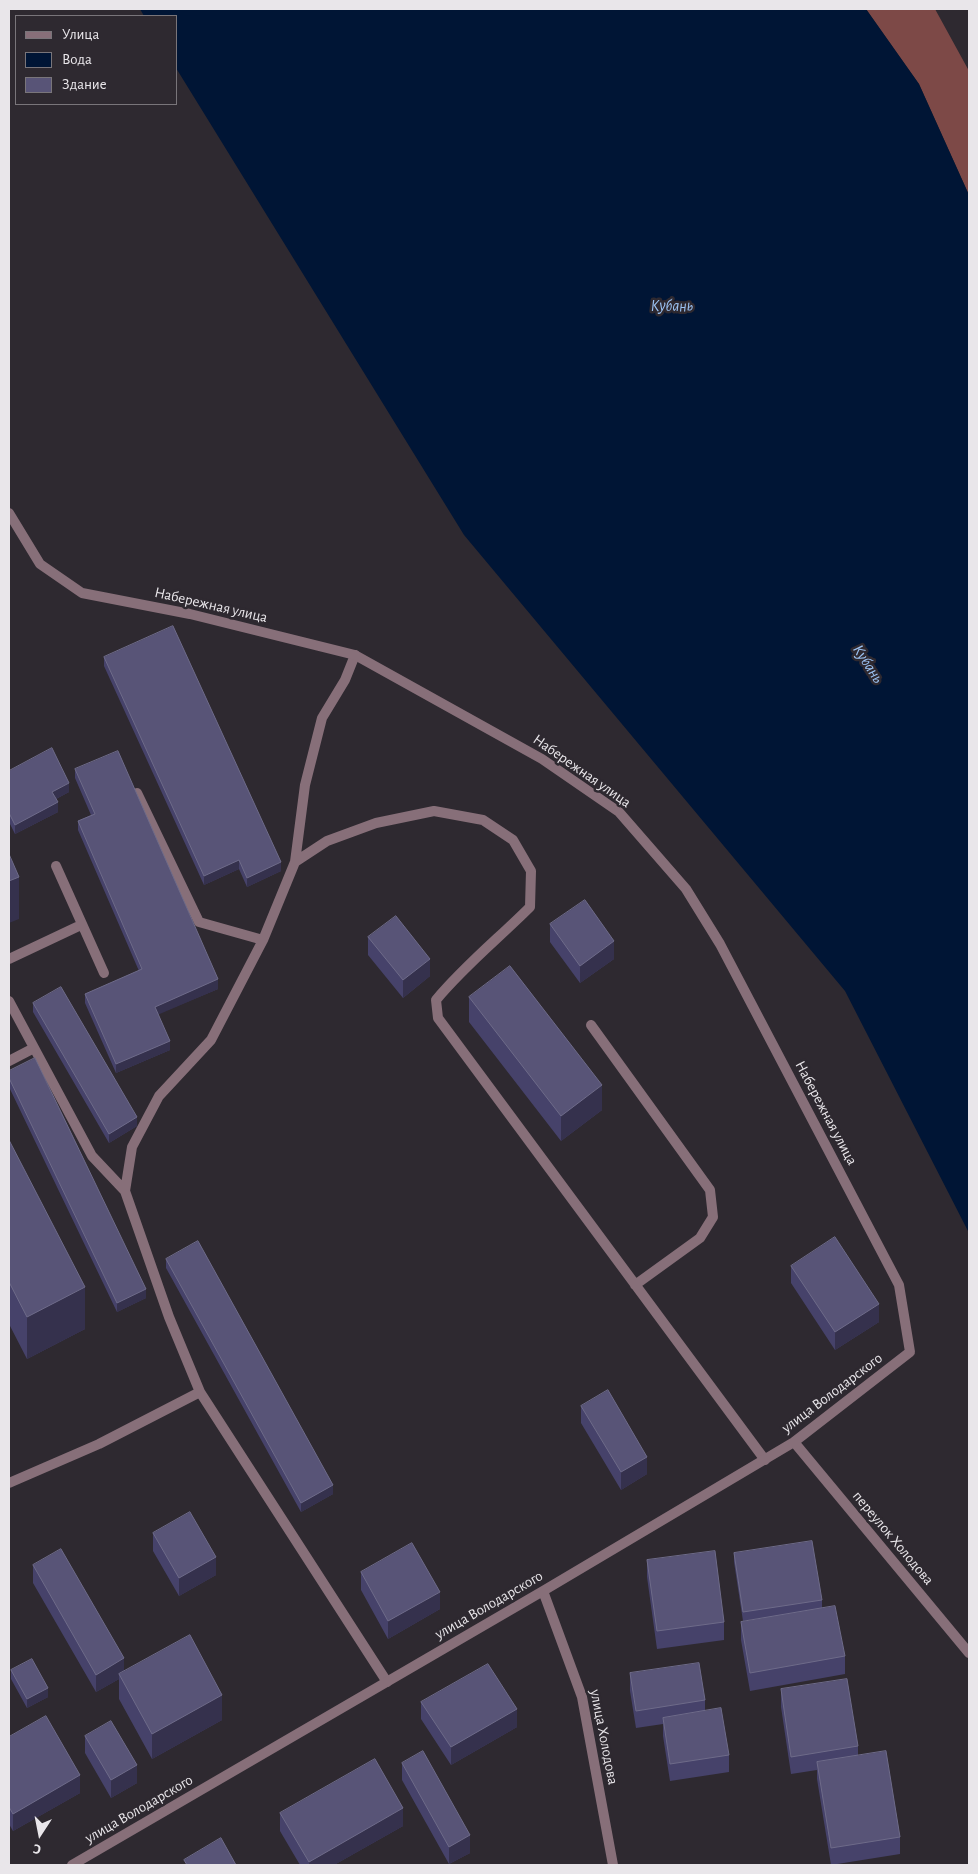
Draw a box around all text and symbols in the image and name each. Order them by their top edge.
legend [15,15,178,105]
text: Улица [62,27,99,42]
text: Вода [62,52,92,67]
text: Здание [62,77,107,92]
water label: Кубань [651,296,693,316]
street label: Набережная улица [153,583,269,627]
water label: Кубань [848,641,888,687]
street label: Набережная улица [530,731,634,811]
street label: Набережная улица [791,1058,861,1168]
street label: улица Володарского [778,1349,886,1437]
street label: переулок Холодова [848,1487,938,1589]
street label: улица Володарского [432,1567,546,1643]
street label: улица Холодова [586,1688,622,1786]
street label: улица Володарского [82,1771,196,1847]
north arrow [15,1809,65,1859]
text: С [32,1841,42,1856]

